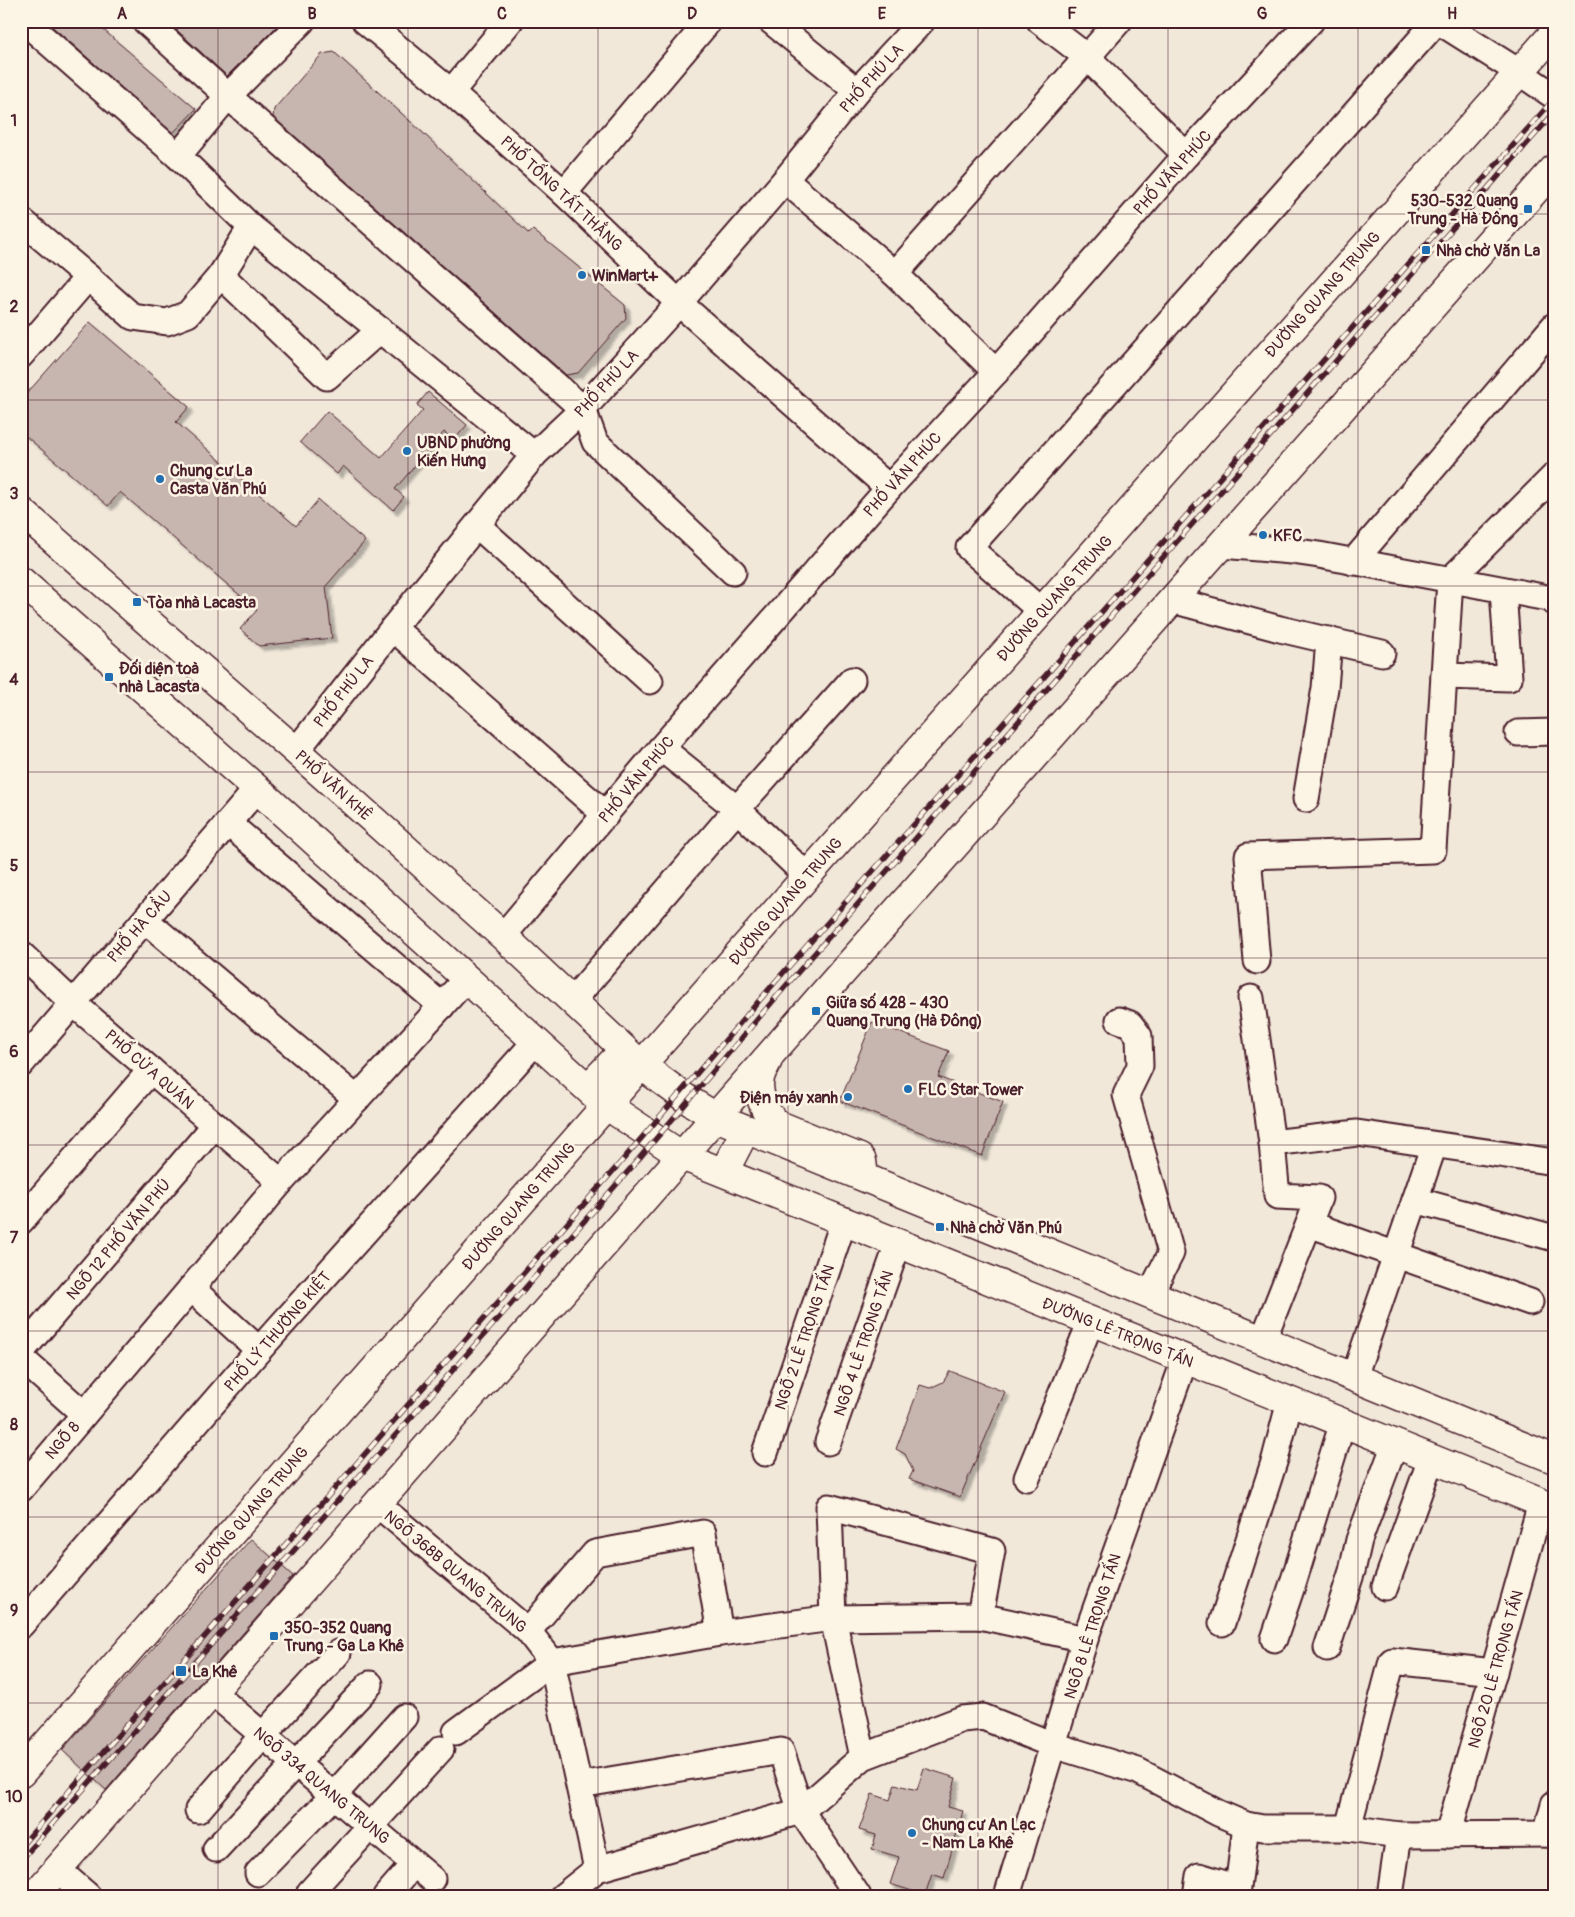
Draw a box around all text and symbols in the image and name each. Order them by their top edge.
text: A [117,4,128,24]
text: B [307,4,317,24]
text: C [497,4,507,24]
text: D [687,4,697,24]
text: E [878,4,887,24]
text: F [1067,4,1077,24]
text: G [1257,4,1268,24]
text: H [1447,4,1457,24]
street label: PHỐ PHÚ LA [833,38,908,117]
text: 1 [11,111,17,131]
street label: PHỐ VĂN PHÚC [1127,124,1216,219]
street label: PHỐ TỐNG TẤT THẮNG [496,130,629,256]
place label: 530-532 Quang Trung - Hà Đông [1406,191,1518,229]
marker: 530-532 Quang Trung - Hà Đông [1522,203,1534,215]
street label: ĐƯỜNG QUANG TRUNG [1261,227,1385,362]
place label: Nhà chờ Văn La [1436,241,1541,261]
marker: Nhà chờ Văn La [1420,244,1432,256]
place label: WinMart+ [592,266,659,286]
marker: WinMart+ [576,269,588,281]
text: 2 [10,297,19,317]
street label: PHỐ PHÚ LA [568,343,643,422]
street label: PHỐ VĂN PHÚC [857,426,946,521]
place label: UBND phường Kiến Hưng [417,433,510,471]
marker: UBND phường Kiến Hưng [401,445,413,457]
place label: Chung cư La Casta Văn Phú [170,461,267,499]
marker: Chung cư La Casta Văn Phú [154,473,166,485]
text: 3 [10,484,19,504]
place label: KFC [1273,526,1302,546]
marker: KFC [1257,529,1269,541]
street label: ĐƯỜNG QUANG TRUNG [993,531,1117,666]
place label: Tòa nhà Lacasta [146,593,257,613]
marker: Tòa nhà Lacasta [131,596,143,608]
street label: PHỐ PHÚ LA [307,650,378,732]
place label: Đối diện toà nhà Lacasta [119,658,200,697]
text: 4 [9,670,19,690]
marker: Đối diện toà nhà Lacasta [103,671,115,683]
street label: PHỐ VĂN PHÚC [592,730,679,827]
street label: PHỐ VĂN KHÊ [291,744,378,825]
street label: ĐƯỜNG QUANG TRUNG [725,834,847,970]
text: 5 [10,856,19,876]
street label: PHỐ HÀ CẦU [101,885,176,967]
place label: Giữa số 428 - 430 Quang Trung (Hà Đông) [826,992,982,1031]
marker: Giữa số 428 - 430 Quang Trung (Hà Đông) [810,1005,822,1017]
street label: PHỐ CỬA QUÁN [101,1023,200,1114]
text: 6 [9,1042,19,1062]
place label: FLC Star Tower [918,1080,1024,1100]
marker: FLC Star Tower [902,1083,914,1095]
place label: Điện máy xanh [740,1088,838,1108]
marker: Điện máy xanh [842,1091,854,1103]
street label: ĐƯỜNG QUANG TRUNG [458,1139,580,1275]
street label: NGÕ 12 PHỐ VĂN PHÚ [60,1173,175,1304]
place label: Nhà chờ Văn Phú [950,1218,1062,1238]
marker: Nhà chờ Văn Phú [934,1221,946,1233]
text: 7 [10,1228,19,1248]
street label: NGÕ 2 LÊ TRỌNG TẤN [769,1261,839,1413]
street label: PHỐ LÝ THƯỜNG KIỆT [218,1266,335,1396]
street label: NGÕ 4 LÊ TRỌNG TẤN [828,1267,898,1419]
street label: ĐƯỜNG LÊ TRỌNG TẤN [1039,1291,1197,1373]
text: 8 [10,1415,18,1435]
street label: NGÕ 8 [41,1417,84,1464]
street label: ĐƯỜNG QUANG TRUNG [191,1443,313,1579]
street label: NGÕ 368B QUANG TRUNG [380,1506,531,1637]
street label: NGÕ 8 LÊ TRỌNG TẤN [1058,1551,1126,1701]
street label: NGÕ 20 LÊ TRỌNG TẤN [1462,1587,1528,1751]
text: 9 [10,1601,18,1621]
place label: 350-352 Quang Trung - Ga La Khê [283,1618,405,1656]
marker: 350-352 Quang Trung - Ga La Khê [268,1630,280,1642]
place label: La Khê [192,1662,238,1682]
marker: La Khê [174,1664,188,1678]
street label: NGÕ 334 QUANG TRUNG [249,1723,394,1849]
text: 10 [5,1787,23,1807]
place label: Chung cư An Lạc - Nam La Khê [922,1815,1036,1853]
marker: Chung cư An Lạc - Nam La Khê [906,1827,918,1839]

